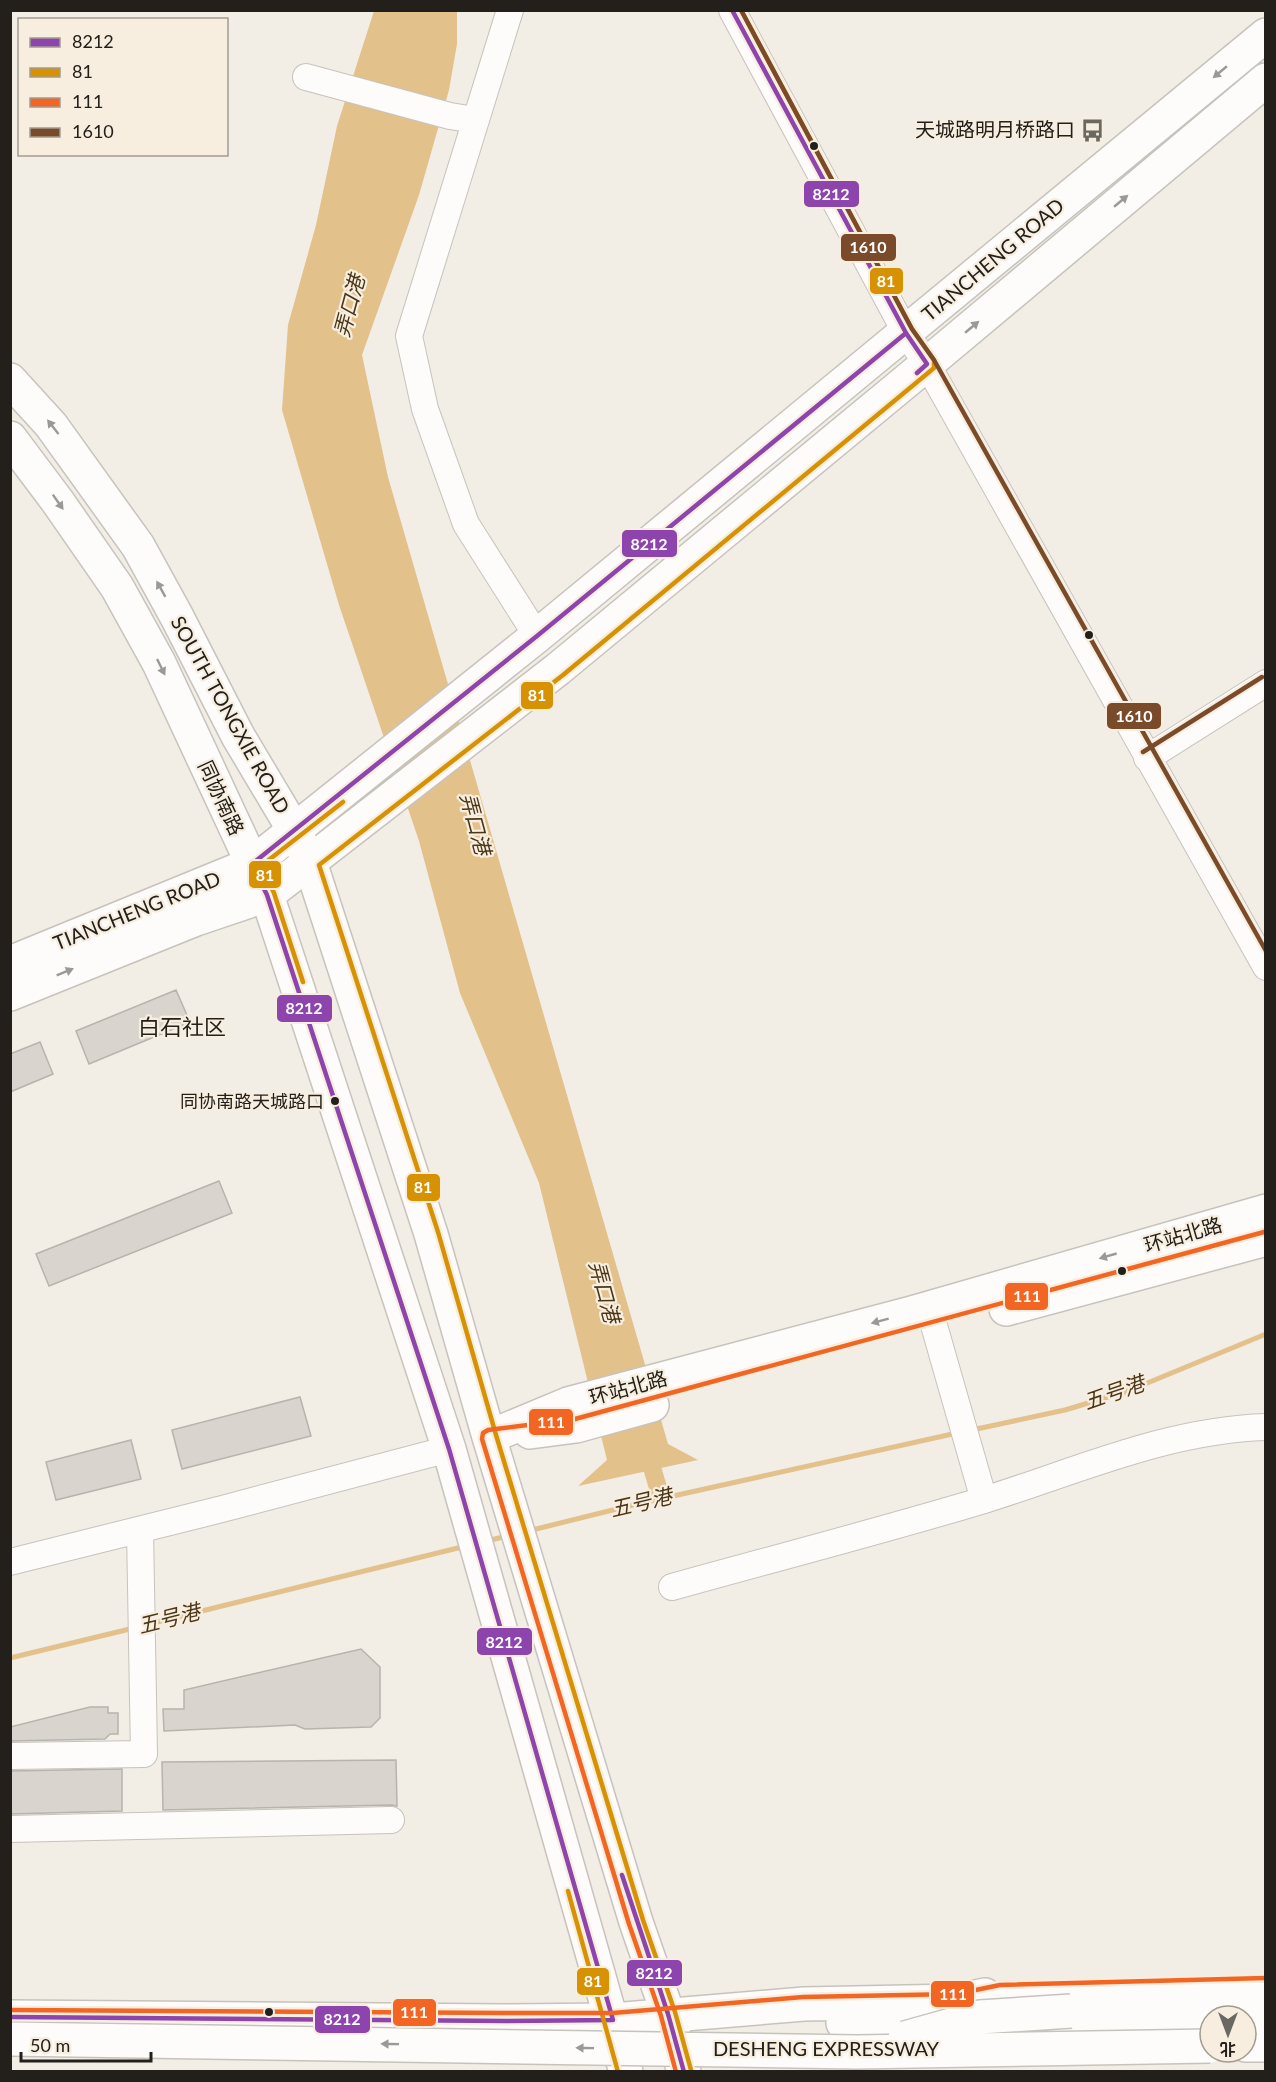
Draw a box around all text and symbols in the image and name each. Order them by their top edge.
legend [18,18,228,156]
text: 8212 [72,30,114,52]
text: 81 [72,60,93,82]
one-way arrow [1213,66,1228,78]
text: 111 [72,90,103,112]
place label: 天城路明月桥路口 [915,117,1075,141]
bus stop icon: 天城路明月桥路口 [1080,117,1106,143]
text: 1610 [72,120,114,142]
unlabelled marker [808,140,820,152]
line badge: 8212 [803,180,860,208]
text: 8212 [812,184,850,203]
street label: TIANCHENG ROAD [916,193,1068,326]
one-way arrow [1113,195,1128,208]
line badge: 1610 [840,233,897,262]
text: 1610 [849,237,887,256]
line badge: 81 [869,267,904,295]
water label: 弄口港 [328,269,370,339]
text: 81 [877,271,895,290]
one-way arrow [964,320,980,333]
one-way arrow [47,420,59,435]
one-way arrow [52,493,64,509]
line badge: 8212 [621,529,678,558]
text: 8212 [630,534,668,553]
one-way arrow [156,580,166,597]
street label: SOUTH TONGXIE ROAD [167,612,295,818]
unlabelled marker [1083,629,1095,641]
one-way arrow [156,658,165,675]
line badge: 81 [520,681,554,710]
text: 81 [528,685,546,704]
line badge: 1610 [1106,702,1162,730]
text: 1610 [1115,706,1153,725]
street label: 同协南路 [194,756,250,839]
water label: 弄口港 [456,790,497,860]
line badge: 81 [248,860,282,889]
text: 81 [256,865,274,884]
street label: TIANCHENG ROAD [50,866,224,955]
one-way arrow [56,967,74,976]
line badge: 8212 [276,994,333,1023]
text: 8212 [285,998,323,1017]
district label: 白石社区 [138,1013,226,1040]
place label: 同协南路天城路口 [180,1090,324,1112]
marker: 同协南路天城路口 [329,1095,341,1107]
line badge: 81 [406,1173,441,1202]
text: 81 [414,1177,432,1196]
street label: 环站北路 [1141,1211,1224,1257]
one-way arrow [1099,1252,1117,1261]
water label: 弄口港 [585,1258,626,1328]
unlabelled marker [1116,1265,1128,1277]
line badge: 111 [1004,1282,1049,1311]
text: 111 [1013,1286,1041,1305]
one-way arrow [871,1317,889,1326]
street label: 环站北路 [586,1365,669,1409]
water label: 五号港 [1080,1369,1150,1414]
line badge: 111 [528,1408,574,1436]
text: 111 [537,1412,565,1431]
water label: 五号港 [607,1482,677,1521]
water label: 五号港 [135,1597,205,1637]
line badge: 8212 [476,1627,533,1656]
text: 8212 [485,1632,523,1651]
line badge: 8212 [626,1959,683,1987]
text: 8212 [635,1963,673,1982]
line badge: 81 [576,1967,610,1996]
text: 81 [584,1971,602,1990]
line badge: 111 [930,1980,975,2008]
text: 111 [939,1984,967,2003]
line badge: 111 [392,1998,437,2027]
text: 111 [400,2002,428,2021]
north arrow [1198,2004,1258,2064]
line badge: 8212 [314,2005,371,2034]
unlabelled marker [263,2006,275,2018]
text: 8212 [323,2009,361,2028]
scale bar [21,2025,152,2063]
text: 50 m [30,2034,70,2056]
street label: DESHENG EXPRESSWAY [713,2036,940,2060]
one-way arrow [380,2040,399,2049]
text: 北 [1220,2040,1236,2059]
one-way arrow [575,2043,594,2052]

